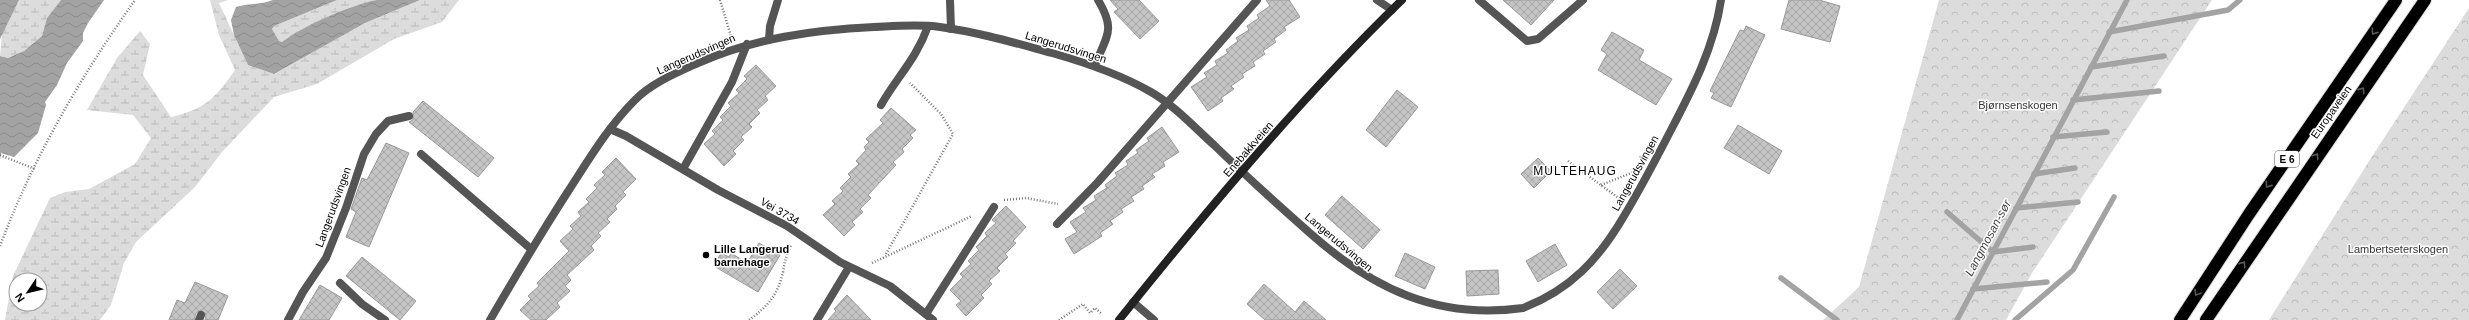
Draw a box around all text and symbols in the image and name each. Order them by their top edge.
one-way arrow [2371,28,2379,35]
street label: Langerudsvingen [1024,29,1108,65]
street label: Langerudsvingen [655,31,737,77]
street label: Europaveien [2308,83,2354,141]
one-way arrow [2357,87,2365,94]
park label: Bjørnsenskogen [1978,99,2058,111]
street label: Enebakkveien [1221,119,1275,179]
street label: Langerudsvingen [1609,133,1661,213]
road number: E 6 [2275,151,2299,167]
one-way arrow [2311,154,2318,161]
district label: MULTEHAUG [1533,164,1617,178]
street label: Langerudsvingen [313,165,353,249]
one-way arrow [2265,181,2273,188]
street label: Vei 3734 [758,195,802,227]
water label: Langmosan-sør [1962,197,2014,278]
street label: Langerudsvingen [1303,210,1375,274]
place label: Lille Langerud barnehage [714,243,789,268]
park label: Lambertseterskogen [2348,243,2448,255]
marker: Lille Langerud barnehage [701,250,711,260]
one-way arrow [2238,261,2246,268]
north arrow [8,272,48,312]
one-way arrow [2194,289,2201,296]
text: N [13,291,27,304]

